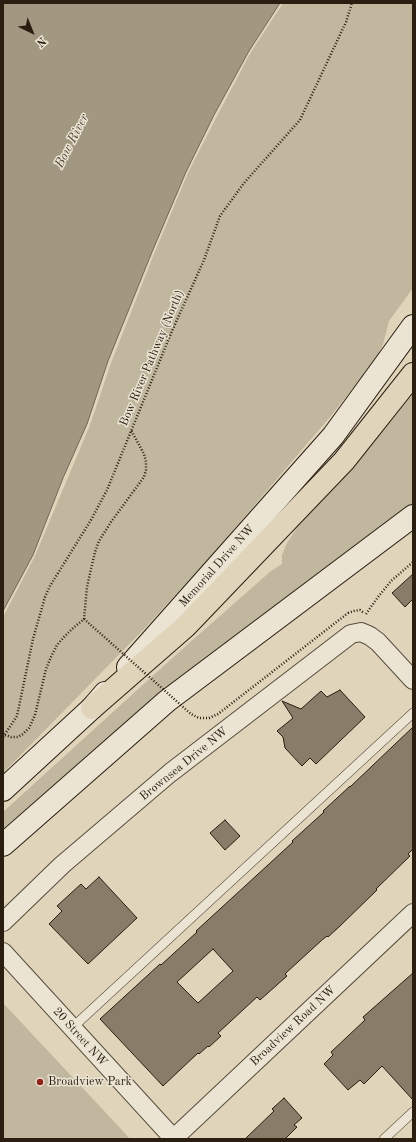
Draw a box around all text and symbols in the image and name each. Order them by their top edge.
north arrow [12,12,52,52]
text: N [34,34,47,48]
water label: Bow River [52,111,92,171]
street label: Bow River Pathway (North) [117,288,187,428]
street label: Memorial Drive NW [176,522,258,610]
street label: Brownsea Drive NW [137,724,231,804]
street label: Broadview Road NW [247,983,339,1069]
street label: 20 Street NW [50,1005,110,1069]
place label: Broadview Park [48,1075,132,1089]
marker: Broadview Park [35,1077,45,1087]

